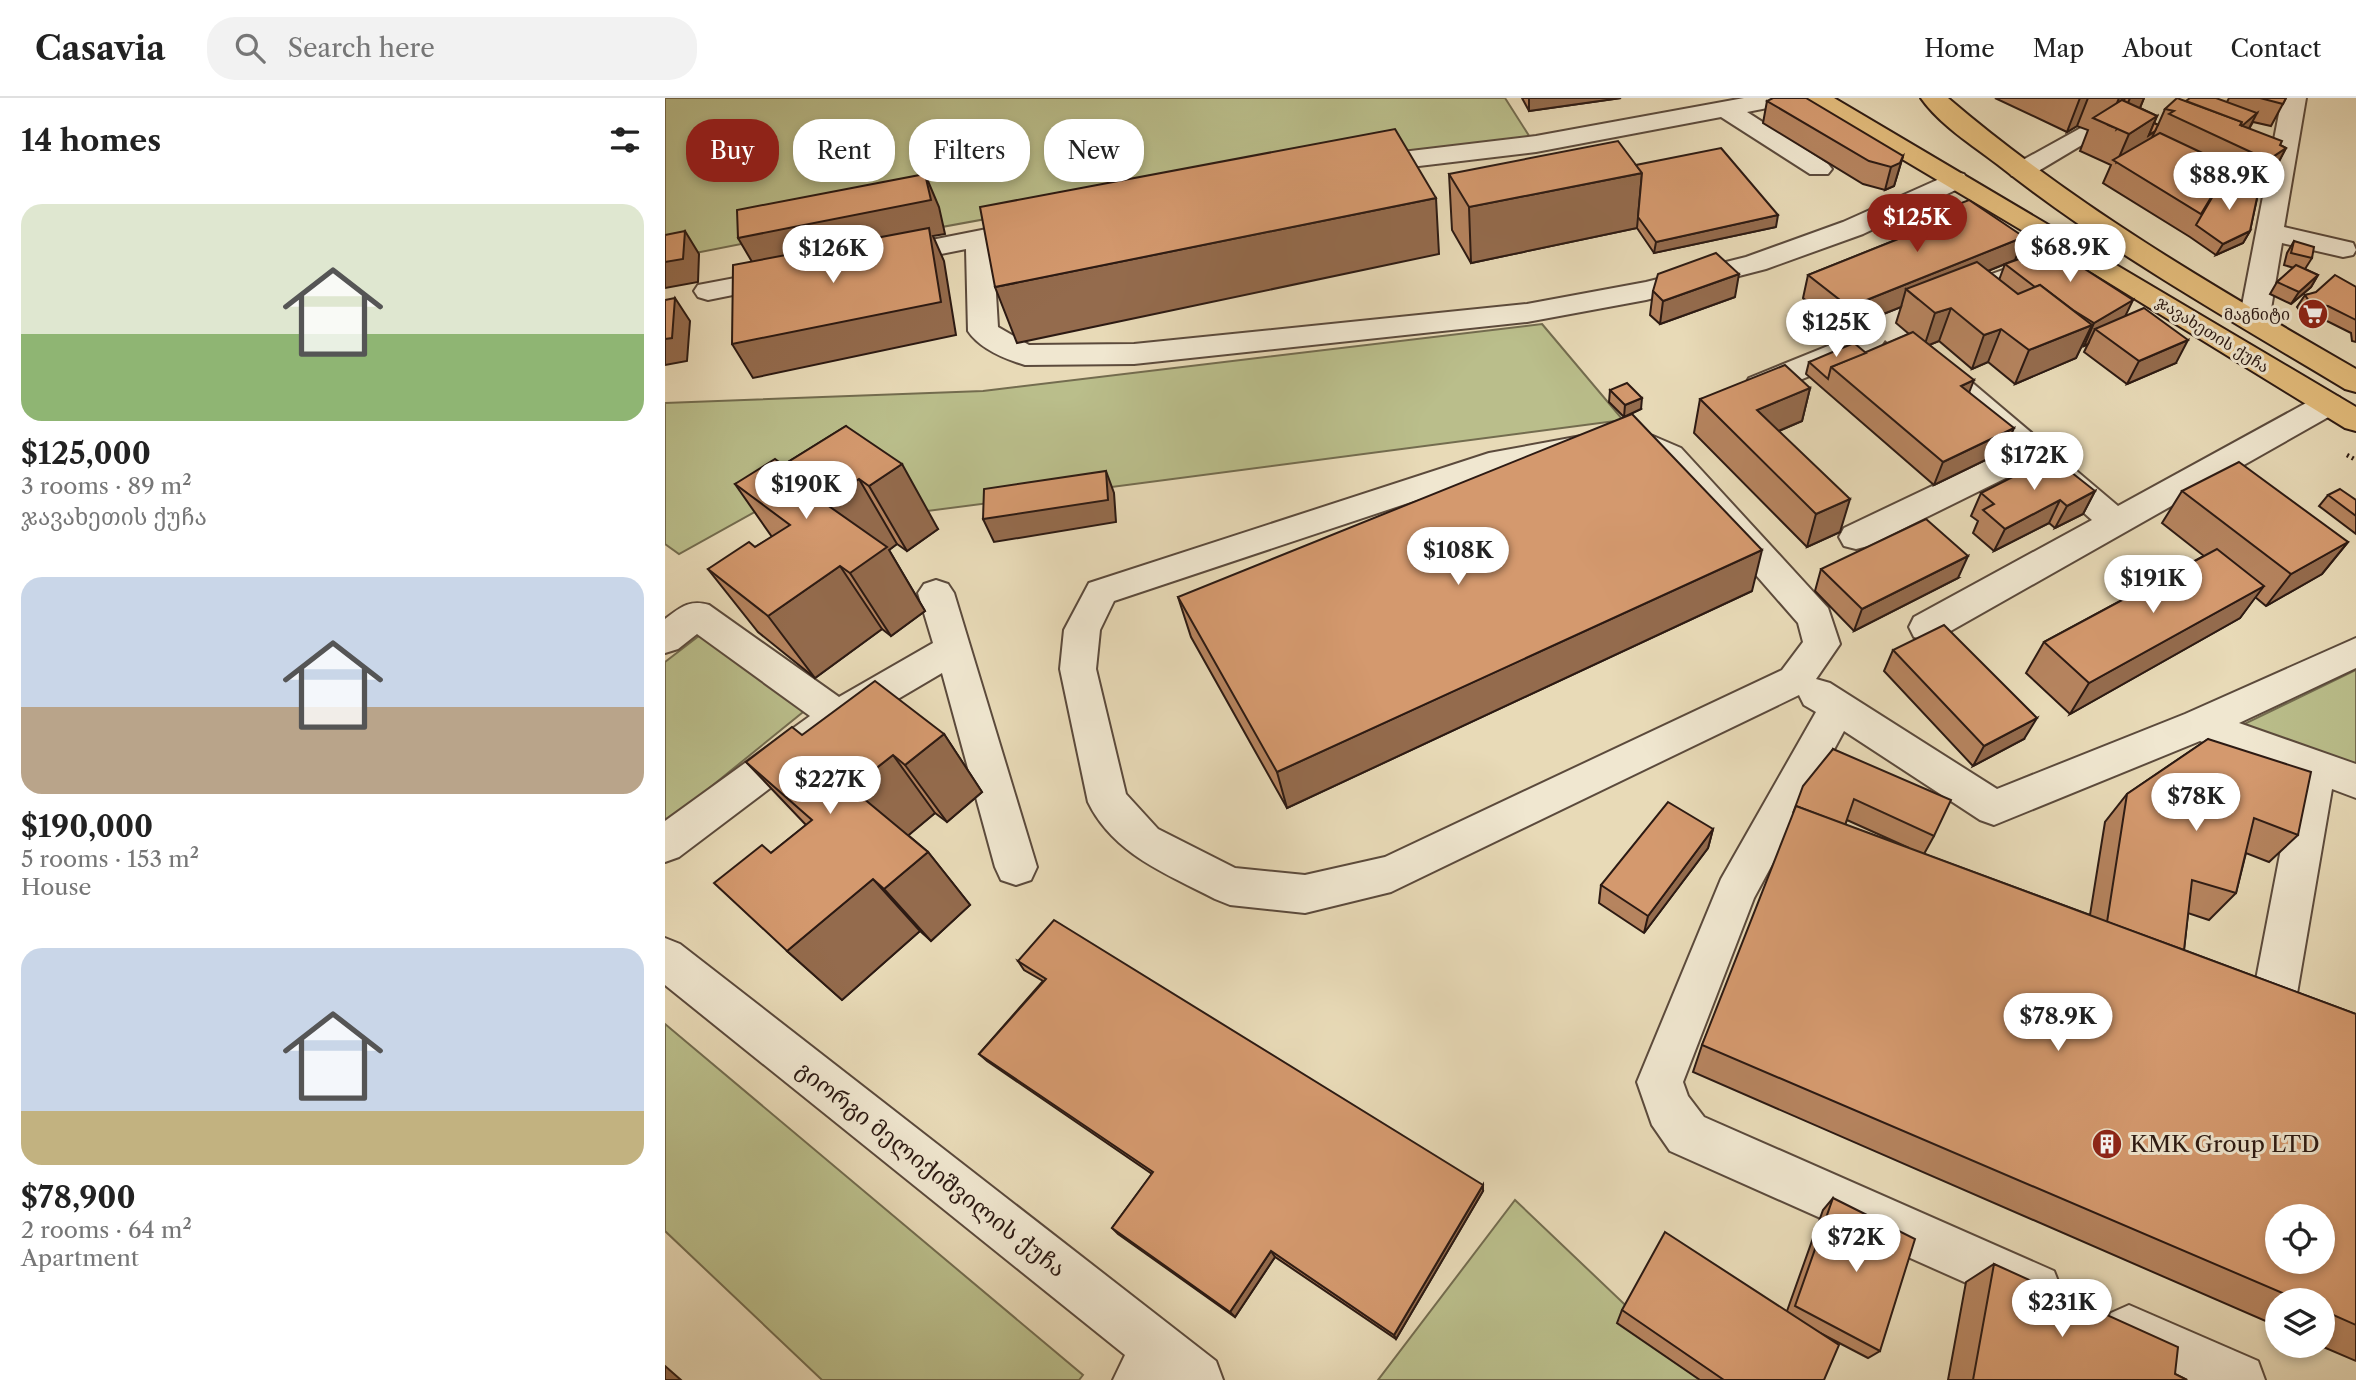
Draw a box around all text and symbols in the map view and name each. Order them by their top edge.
search box [207,17,697,80]
text: Casavia [35,28,165,69]
icon: search [231,29,269,67]
text: Search here [287,32,435,64]
text: Home [1924,34,1995,63]
text: Map [2033,34,2084,63]
text: About [2122,34,2193,63]
text: Contact [2231,34,2321,63]
chip: Buy [686,119,779,182]
chip: Rent [793,119,895,182]
chip: Filters [909,119,1030,182]
chip: New [1044,119,1144,182]
icon: filters [606,121,644,159]
text: 14 homes [21,122,161,159]
pin: $88.9K [2172,152,2286,212]
text: $88.9K [2189,161,2269,189]
pin: $125K [1868,194,1966,254]
text: $125K [1883,203,1951,231]
pin: $68.9K [2013,225,2127,284]
pin: $126K [784,226,882,285]
text: $68.9K [2031,233,2109,261]
text: $126K [799,234,867,262]
icon: home [270,249,396,375]
street label: ჯავახეთის ქუჩა [2153,291,2273,377]
supermarket icon: მაგნიტი [2296,297,2330,331]
pin: $125K [1787,300,1885,359]
place label: მაგნიტი [2224,304,2290,324]
text: $125K [1802,308,1870,336]
pin: $172K [1985,432,2083,492]
text: $125,000 [21,435,151,472]
text: $172K [2000,441,2068,469]
pin: $190K [757,462,855,521]
text: $190K [771,470,841,498]
text: 3 rooms · 89 m² [21,472,192,500]
text: ჯავახეთის ქუჩა [21,503,207,531]
pin: $108K [1409,528,1507,587]
text: $108K [1423,536,1493,564]
pin: $191K [2104,556,2202,615]
text: $191K [2120,564,2186,592]
icon: home [270,622,396,748]
pin: $227K [781,756,879,816]
text: $227K [795,765,865,793]
pin: $78K [2155,774,2237,833]
text: $78K [2167,782,2225,810]
text: $190,000 [21,808,153,845]
text: 5 rooms · 153 m² [21,845,199,873]
text: House [21,873,91,901]
icon: home [270,993,396,1119]
pin: $78.9K [2001,993,2115,1053]
text: $78.9K [2020,1002,2096,1030]
street label: გიორგი მელიქიშვილის ქუჩა [791,1055,1071,1283]
building icon: KMK Group LTD [2090,1127,2124,1161]
place label: KMK Group LTD [2130,1130,2320,1158]
text: $78,900 [21,1179,136,1216]
map controls [2265,1204,2335,1358]
button: locate [2265,1204,2335,1274]
pin: $72K [1815,1214,1897,1274]
text: 2 rooms · 64 m² [21,1216,192,1244]
text: $72K [1828,1223,1884,1251]
text: Apartment [21,1244,139,1272]
pin: $231K [2013,1280,2111,1339]
text: $231K [2028,1288,2096,1316]
button: layers [2265,1288,2335,1358]

